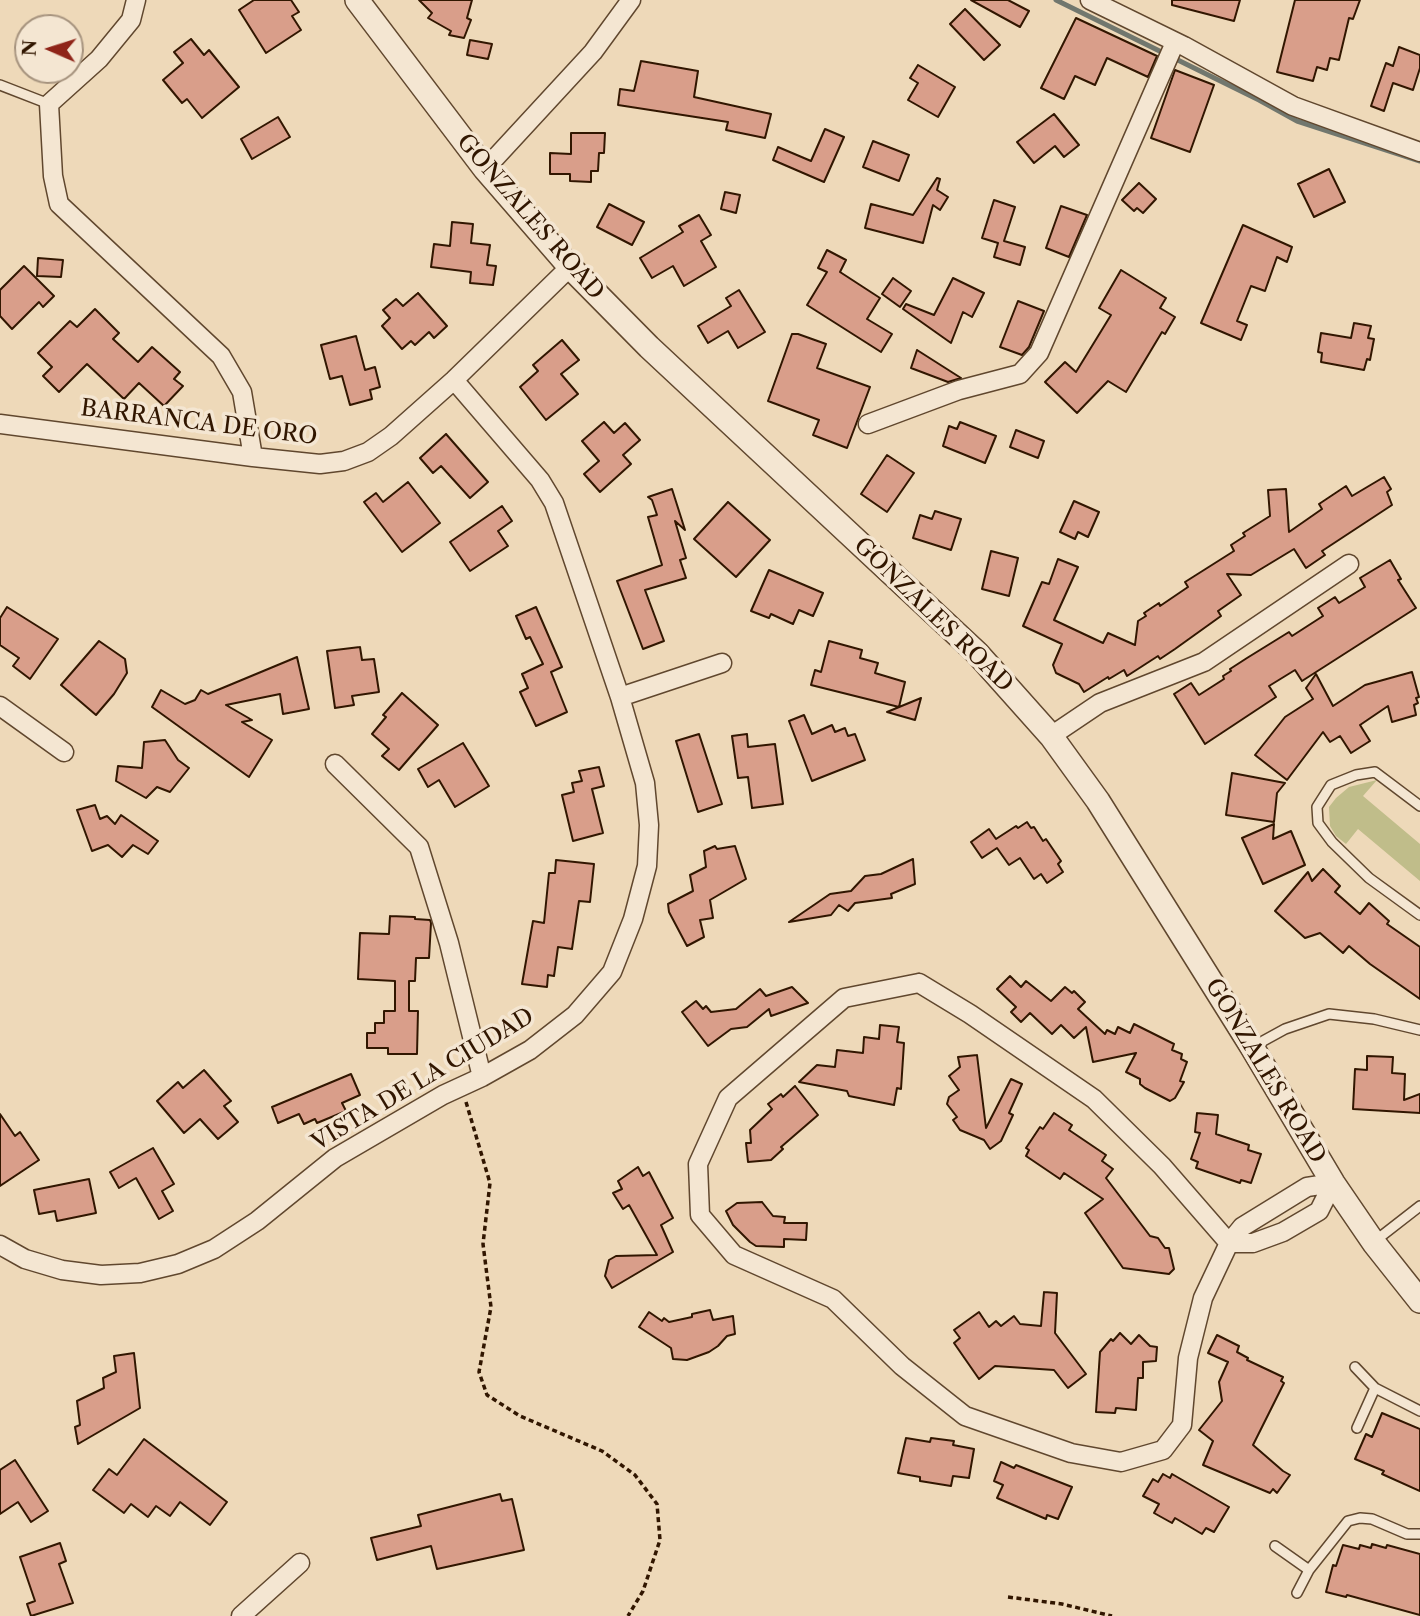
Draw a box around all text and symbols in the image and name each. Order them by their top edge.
north arrow [14,14,84,84]
text: N [18,39,41,57]
street label: GONZALES ROAD [451,129,609,305]
street label: BARRANCA DE ORO [79,395,319,451]
street label: GONZALES ROAD [848,532,1018,698]
street label: GONZALES ROAD [1199,974,1331,1168]
street label: VISTA DE LA CIUDAD [307,1003,539,1157]

